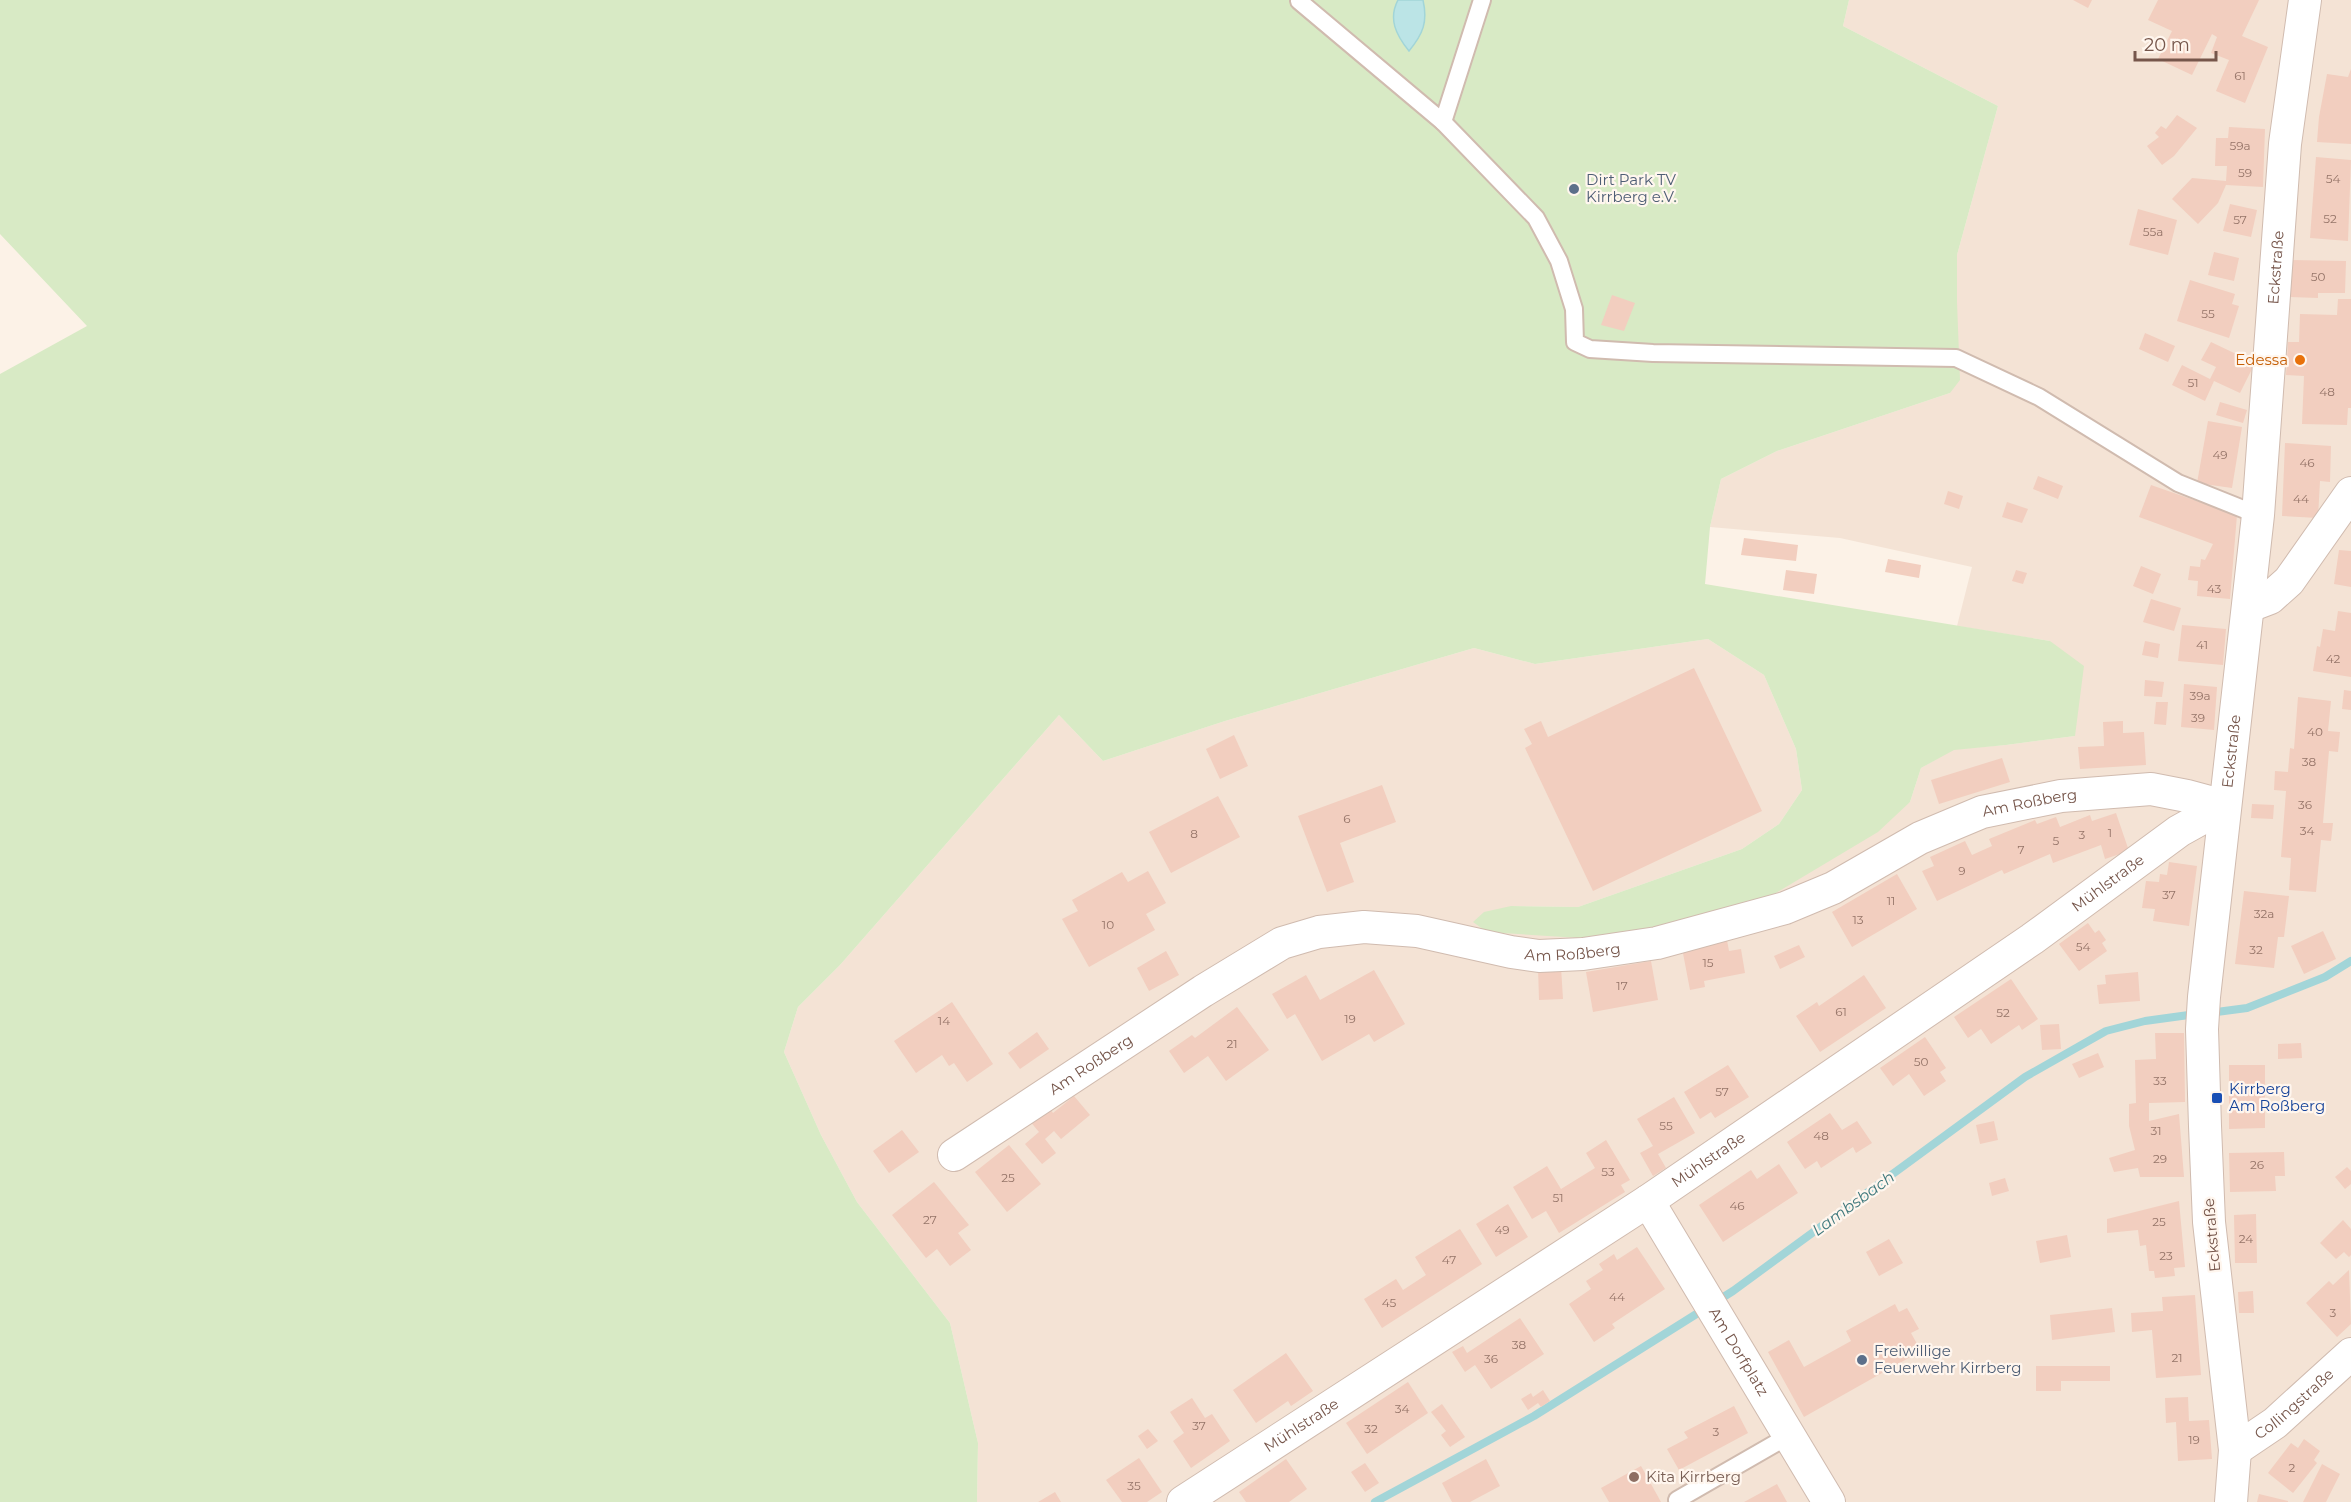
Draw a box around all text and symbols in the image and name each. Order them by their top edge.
scale bar [2135,24,2216,62]
text: 20 m [2144,34,2190,56]
house number: 61 [2234,68,2246,83]
house number: 59a [2229,138,2251,153]
house number: 59 [2238,165,2252,180]
place label: Dirt Park TV Kirrberg e.V. [1586,170,1677,206]
house number: 54 [2326,171,2340,186]
marker: Dirt Park TV Kirrberg e.V. [1567,182,1581,196]
house number: 52 [2323,211,2337,226]
house number: 57 [2233,212,2247,227]
house number: 55a [2143,224,2163,239]
street label: Eckstraße [2263,230,2288,305]
house number: 50 [2311,269,2325,284]
house number: 55 [2201,306,2215,321]
place label: Edessa [2235,350,2288,369]
marker: Edessa [2293,353,2307,367]
house number: 51 [2187,375,2199,390]
house number: 48 [2319,384,2335,399]
house number: 49 [2212,447,2228,462]
house number: 46 [2299,455,2315,470]
house number: 44 [2293,491,2309,506]
house number: 43 [2207,581,2221,596]
house number: 41 [2196,637,2208,652]
house number: 42 [2326,651,2341,666]
house number: 39a [2189,688,2211,703]
house number: 39 [2191,710,2205,725]
street label: Eckstraße [2217,714,2245,789]
house number: 40 [2307,724,2323,739]
house number: 38 [2302,754,2317,769]
street label: Am Roßberg [1981,785,2078,821]
house number: 36 [2298,797,2312,812]
house number: 6 [1343,811,1351,826]
house number: 34 [2300,823,2314,838]
house number: 1 [2108,825,2112,840]
house number: 8 [1190,826,1198,841]
house number: 3 [2079,827,2086,842]
house number: 5 [2053,833,2060,848]
house number: 7 [2017,842,2025,857]
street label: Mühlstraße [2068,850,2148,916]
house number: 9 [1958,863,1966,878]
house number: 37 [2162,887,2176,902]
house number: 11 [1887,893,1895,908]
house number: 32a [2254,906,2274,921]
house number: 13 [1852,912,1864,927]
house number: 10 [1102,917,1114,932]
street label: Am Roßberg [1524,939,1622,965]
house number: 54 [2076,939,2090,954]
house number: 32 [2249,942,2263,957]
house number: 15 [1702,955,1714,970]
house number: 17 [1616,978,1628,993]
house number: 61 [1835,1004,1847,1019]
house number: 52 [1996,1005,2010,1020]
house number: 19 [1344,1011,1356,1026]
house number: 14 [938,1013,950,1028]
street label: Am Roßberg [1045,1030,1136,1099]
house number: 21 [1226,1036,1238,1051]
house number: 50 [1914,1054,1928,1069]
house number: 33 [2153,1073,2167,1088]
place label: Kirrberg Am Roßberg [2229,1079,2325,1115]
house number: 57 [1715,1084,1729,1099]
marker: Kirrberg Am Roßberg [2210,1091,2224,1105]
house number: 55 [1659,1118,1673,1133]
house number: 31 [2150,1123,2162,1138]
street label: Mühlstraße [1667,1127,1749,1191]
house number: 48 [1813,1128,1829,1143]
house number: 29 [2153,1151,2167,1166]
house number: 26 [2250,1157,2264,1172]
house number: 53 [1601,1164,1615,1179]
water label: Lambsbach [1808,1167,1898,1240]
house number: 25 [1001,1170,1015,1185]
house number: 51 [1552,1190,1564,1205]
street label: Eckstraße [2199,1197,2224,1273]
house number: 46 [1729,1198,1745,1213]
house number: 27 [923,1212,937,1227]
house number: 25 [2152,1214,2166,1229]
house number: 49 [1494,1222,1510,1237]
house number: 24 [2239,1231,2253,1246]
house number: 23 [2159,1248,2173,1263]
house number: 47 [1442,1252,1456,1267]
house number: 44 [1609,1289,1625,1304]
house number: 45 [1382,1295,1397,1310]
street label: Am Dorfplatz [1705,1304,1773,1400]
house number: 3 [2330,1305,2337,1320]
house number: 38 [1512,1337,1527,1352]
place label: Freiwillige Feuerwehr Kirrberg [1874,1341,2022,1377]
house number: 21 [2171,1350,2183,1365]
house number: 36 [1484,1351,1498,1366]
marker: Freiwillige Feuerwehr Kirrberg [1855,1353,1869,1367]
street label: Collingstraße [2251,1364,2338,1443]
street label: Mühlstraße [1260,1394,1342,1456]
house number: 34 [1395,1401,1409,1416]
house number: 37 [1192,1418,1206,1433]
house number: 32 [1364,1421,1378,1436]
house number: 3 [1713,1424,1720,1439]
house number: 19 [2188,1432,2200,1447]
house number: 2 [2289,1460,2296,1475]
place label: Kita Kirrberg [1646,1467,1741,1486]
marker: Kita Kirrberg [1627,1470,1641,1484]
house number: 35 [1127,1478,1141,1493]

